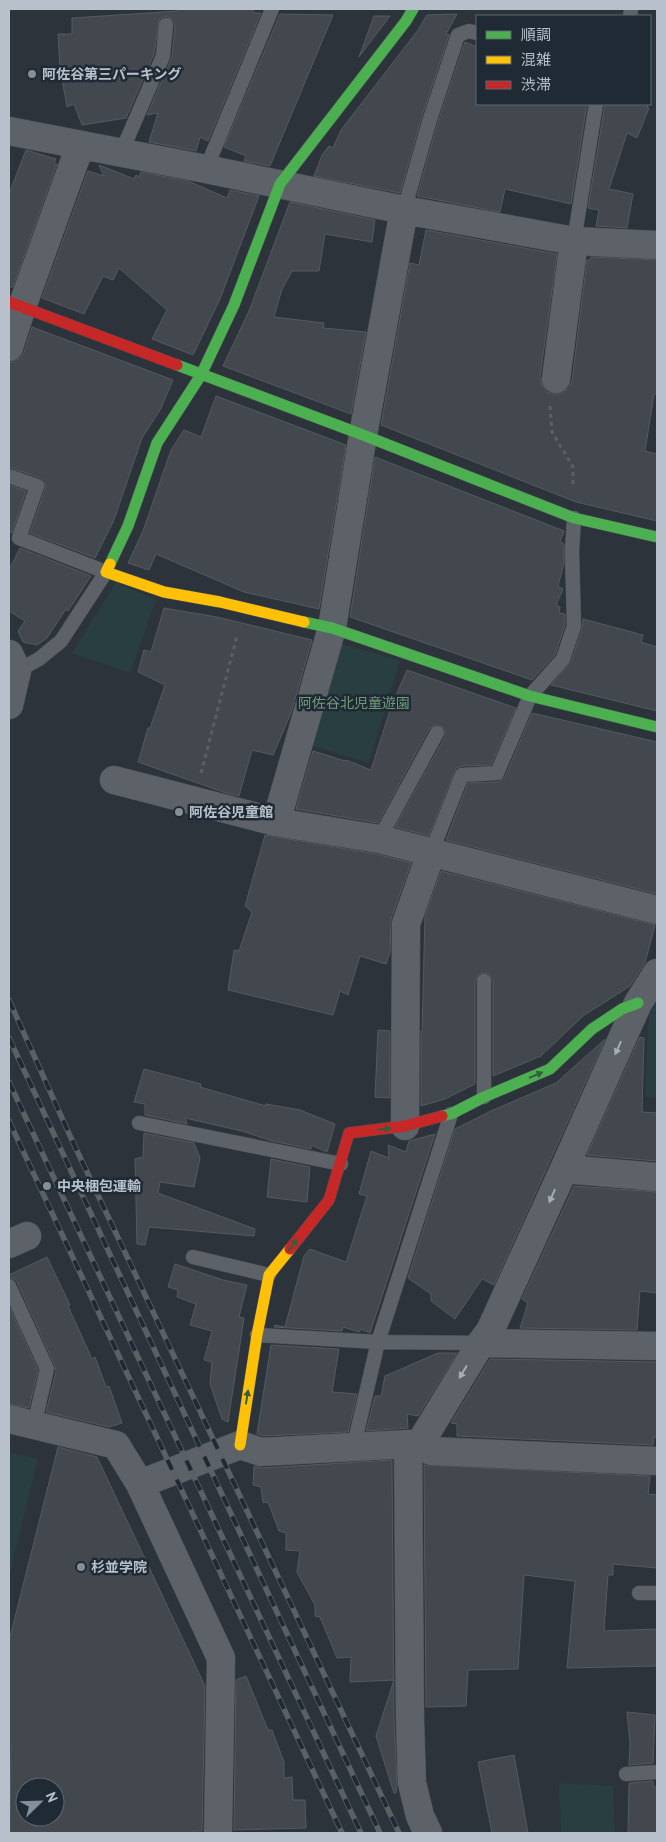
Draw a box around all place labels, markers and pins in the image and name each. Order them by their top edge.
place label: 阿佐谷第三パーキング [42,65,182,83]
marker: 阿佐谷第三パーキング [26,68,38,80]
place label: 阿佐谷児童館 [189,803,273,821]
marker: 阿佐谷児童館 [173,806,185,818]
place label: 中央梱包運輸 [57,1177,141,1195]
marker: 中央梱包運輸 [41,1180,53,1192]
place label: 杉並学院 [91,1558,147,1576]
marker: 杉並学院 [75,1561,87,1573]

